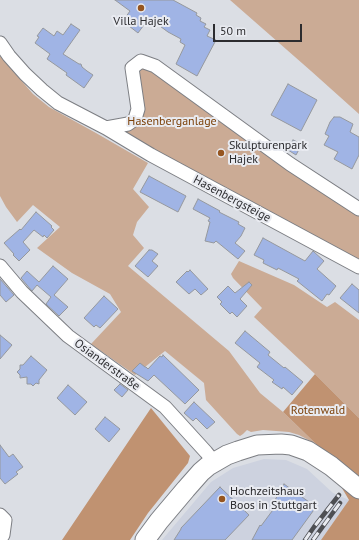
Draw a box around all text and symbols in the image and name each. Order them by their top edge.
marker: Villa Hajek [136,3,146,13]
place label: Villa Hajek [113,15,169,29]
scale bar [215,16,304,42]
text: 50 m [220,23,246,38]
park label: Hasenberganlage [127,115,217,129]
place label: Skulpturenpark Hajek [229,139,307,167]
marker: Skulpturenpark Hajek [216,148,226,158]
street label: Hasenbergsteige [191,173,273,225]
street label: Osianderstraße [71,336,143,394]
park label: Rotenwald [291,404,345,418]
place label: Hochzeitshaus Boos in Stuttgart [230,485,317,513]
marker: Hochzeitshaus Boos in Stuttgart [217,494,227,504]

